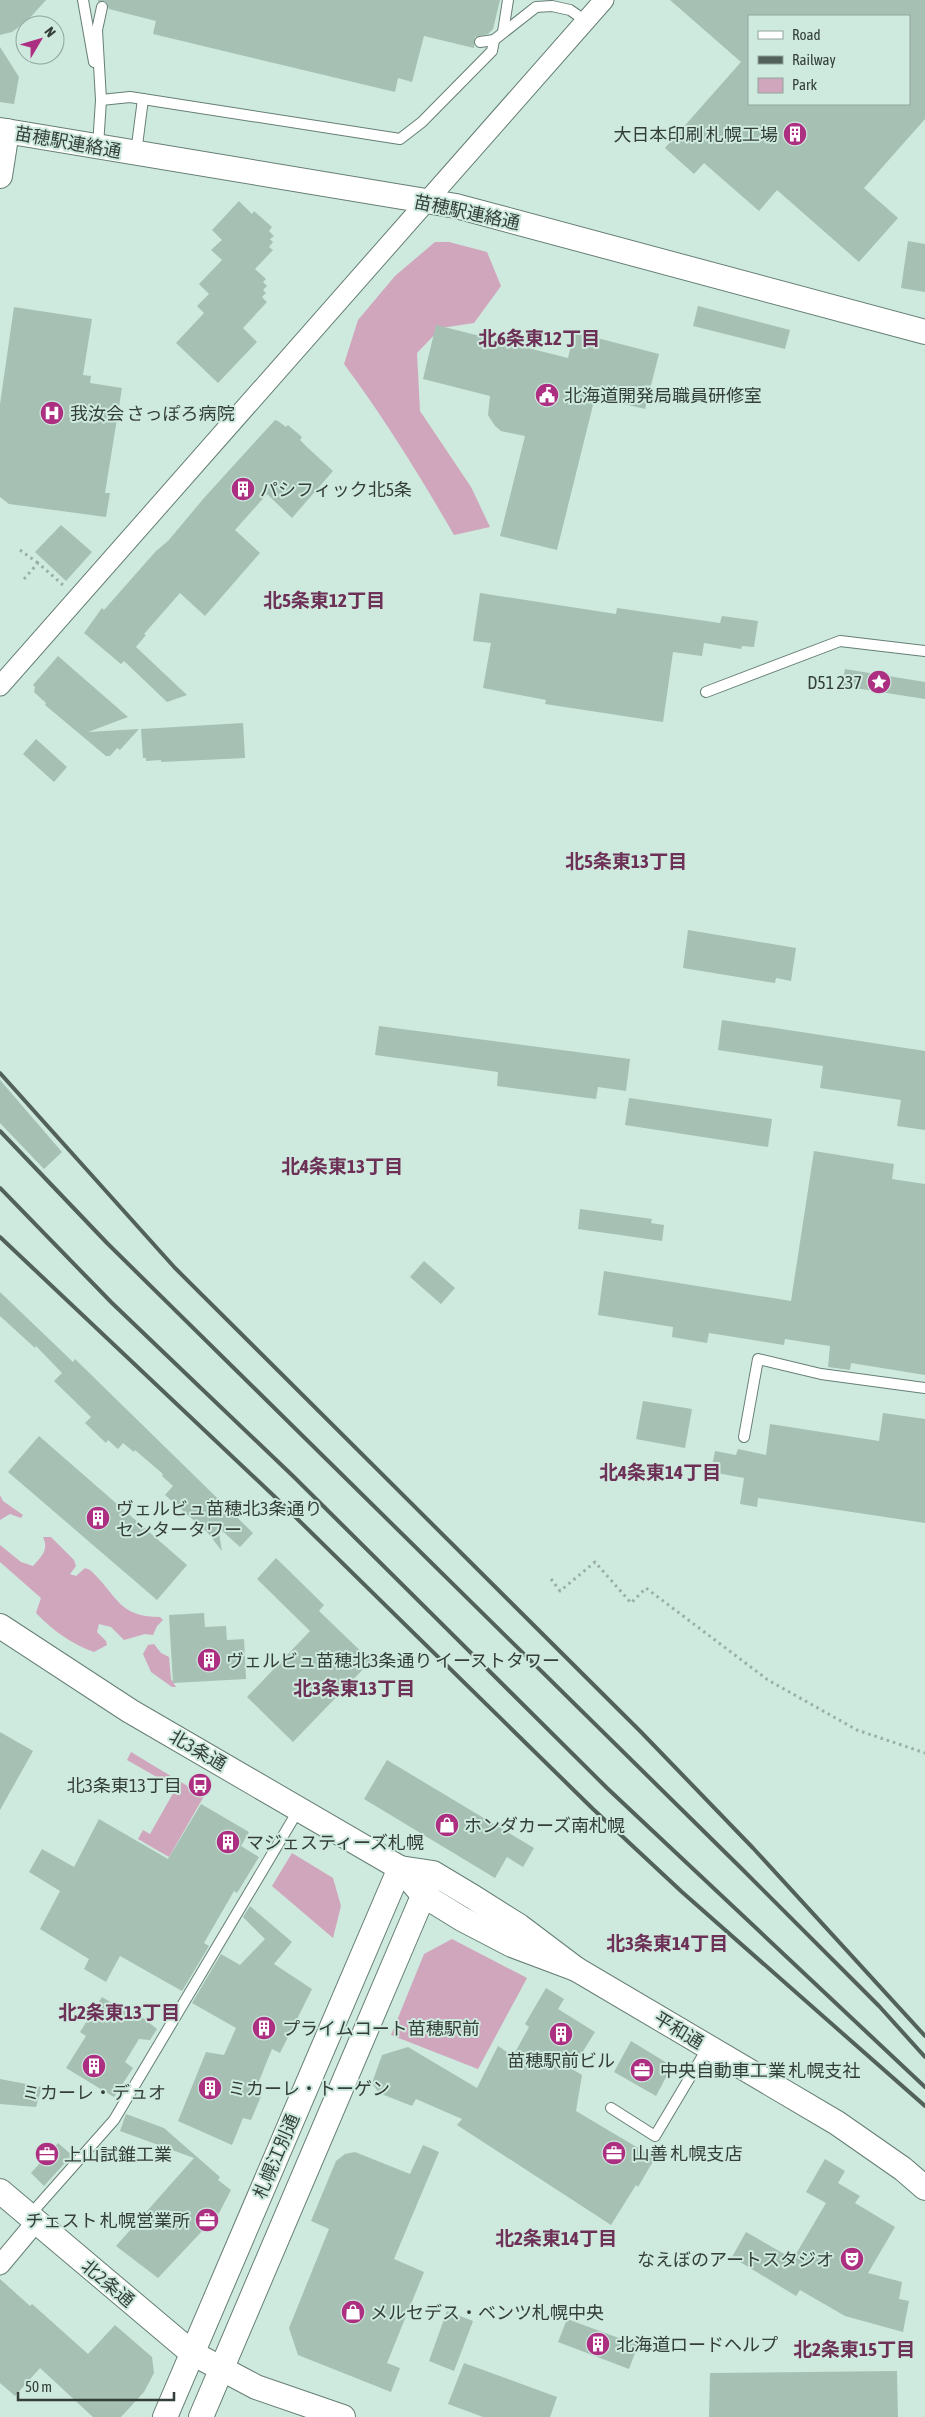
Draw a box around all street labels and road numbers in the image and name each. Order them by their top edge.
street label: 苗穂駅連絡通 [13,122,123,162]
street label: 苗穂駅連絡通 [412,191,522,233]
street label: 北3条通 [166,1725,230,1775]
street label: 平和通 [650,2007,708,2053]
street label: 札幌江別通 [249,2110,303,2202]
street label: 北2条通 [77,2255,139,2311]

